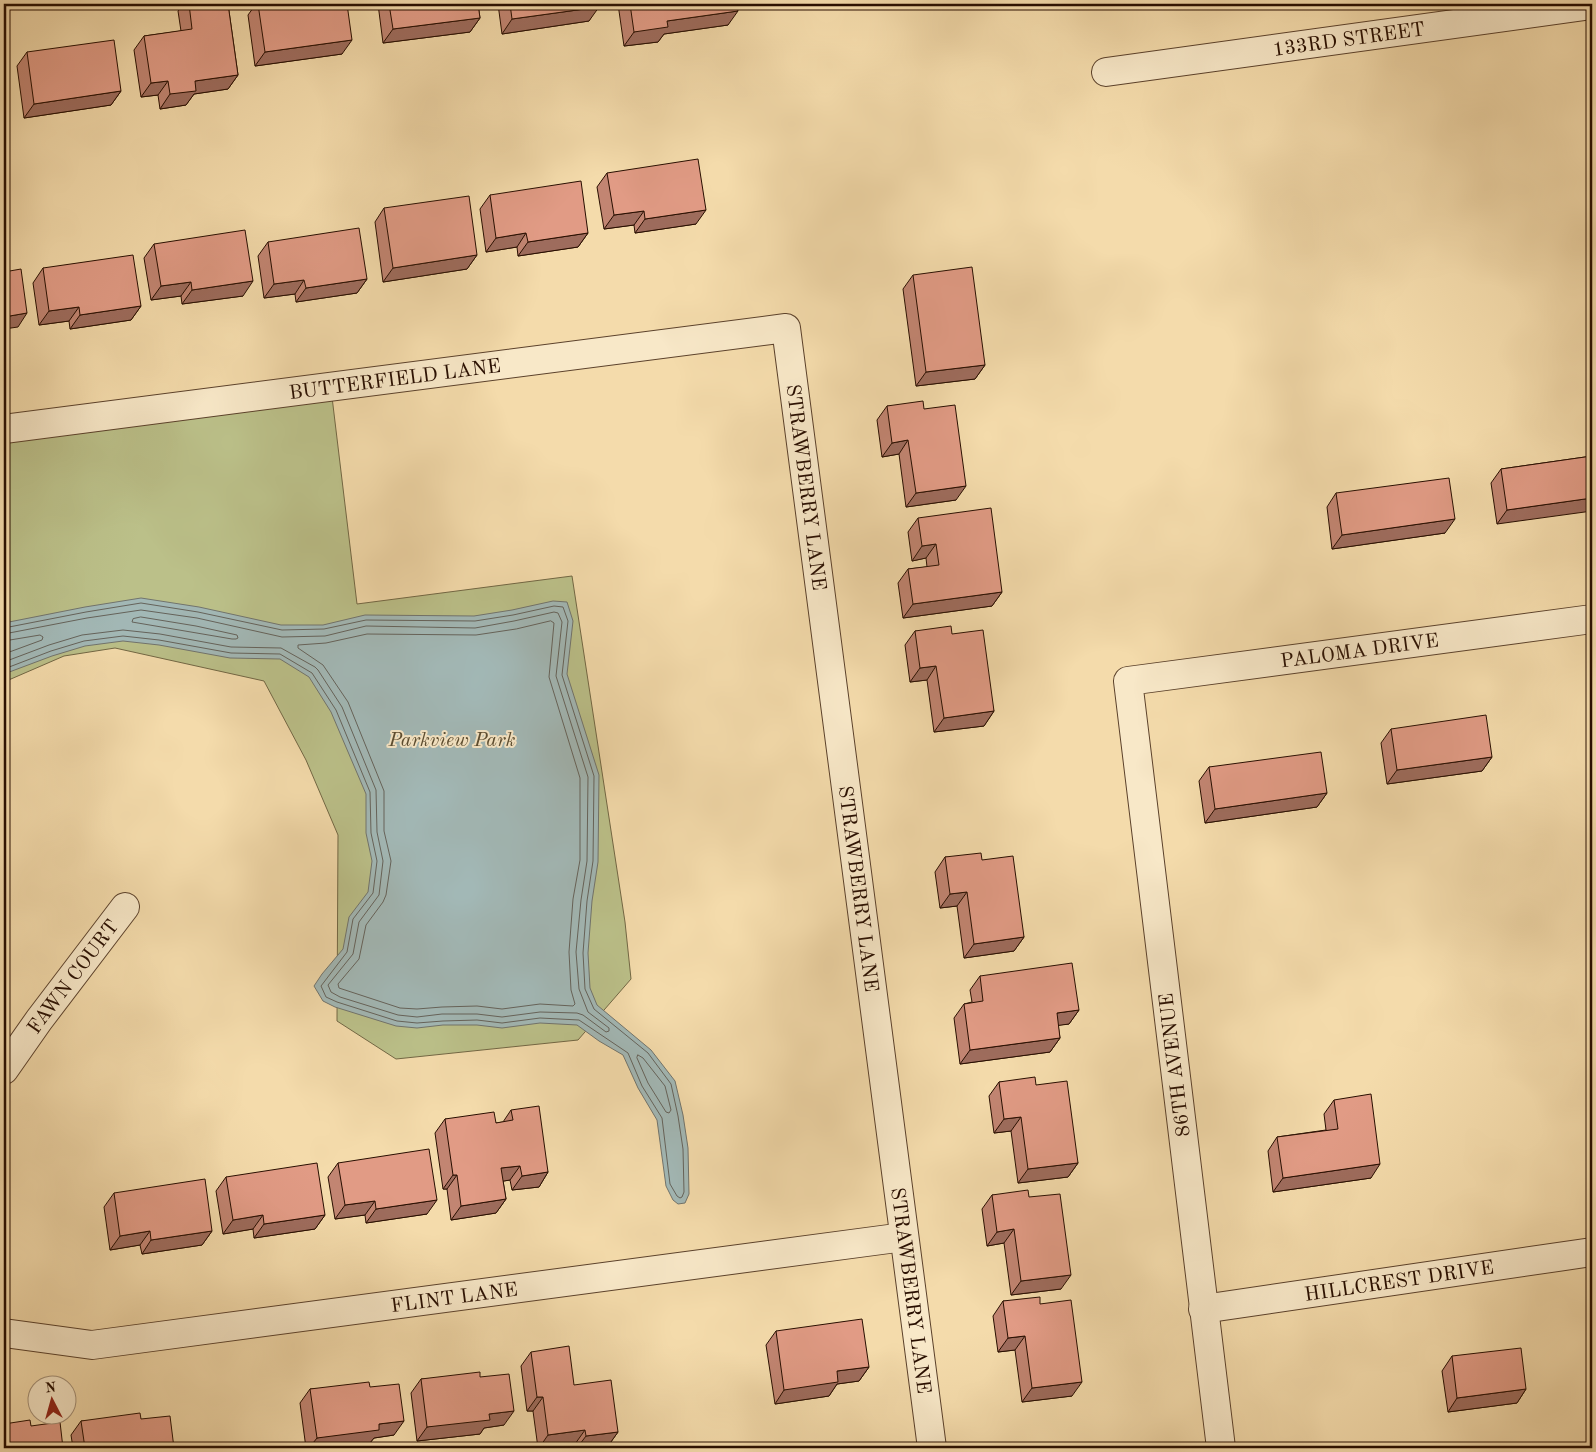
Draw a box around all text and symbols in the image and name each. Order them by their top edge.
street label: 133RD STREET [1272,20,1426,61]
street label: BUTTERFIELD LANE [288,357,502,404]
street label: STRAWBERRY LANE [781,383,828,592]
street label: PALOMA DRIVE [1279,632,1440,673]
park label: Parkview Park [388,731,516,751]
street label: STRAWBERRY LANE [834,785,880,993]
street label: FAWN COURT [25,917,123,1038]
street label: 86TH AVENUE [1157,992,1195,1138]
street label: STRAWBERRY LANE [886,1186,933,1395]
street label: HILLCREST DRIVE [1303,1259,1495,1306]
street label: FLINT LANE [389,1280,519,1317]
north arrow [28,1374,78,1424]
text: N [45,1381,57,1396]

